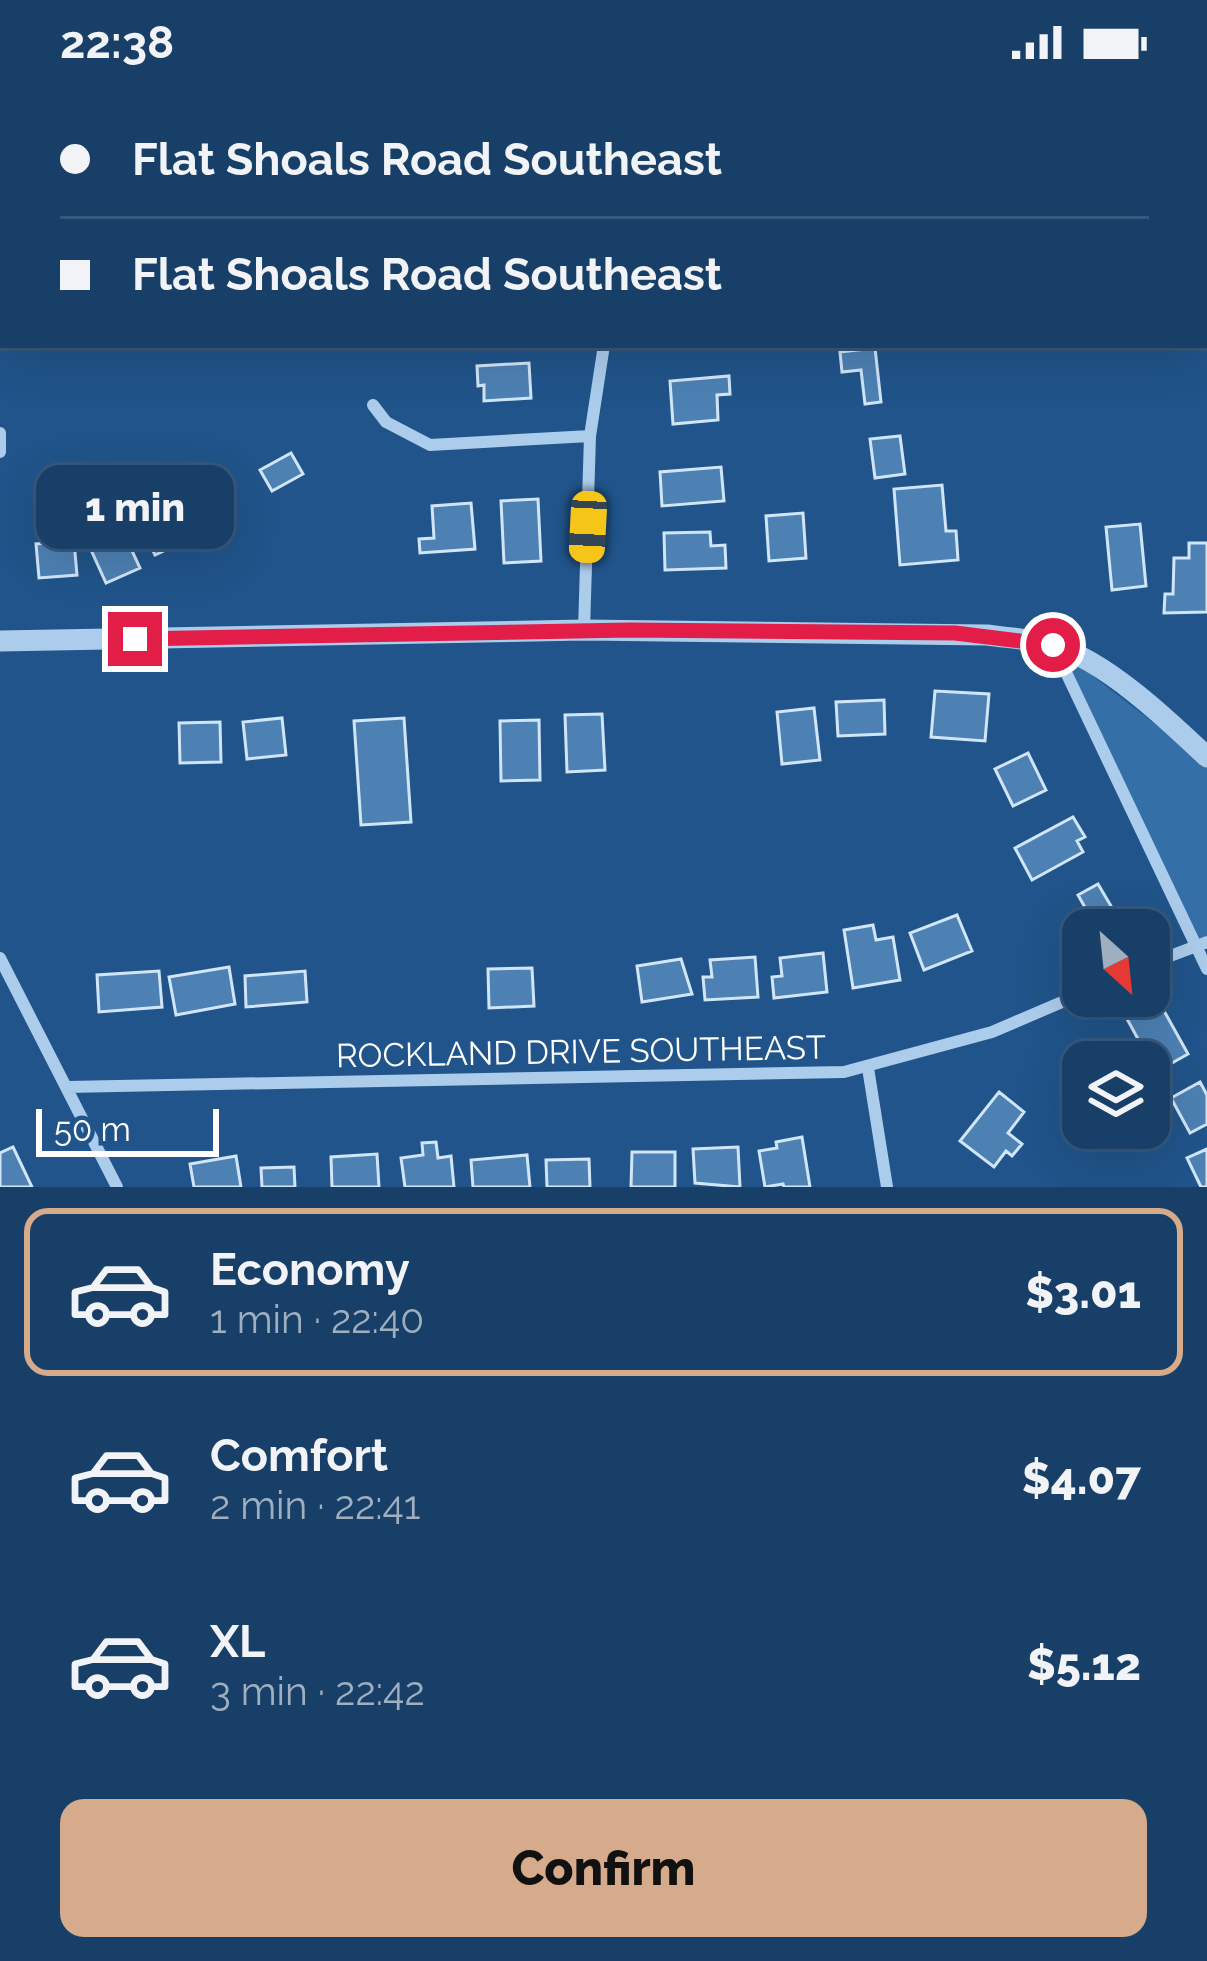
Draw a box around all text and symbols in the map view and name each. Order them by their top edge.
text: 22:38 [60,16,174,69]
text: Flat Shoals Road Southeast [132,133,722,186]
text: Flat Shoals Road Southeast [132,248,722,301]
callout: 1 min [36,465,234,549]
text: 1 min [85,484,185,530]
car [568,490,608,564]
route end [108,612,162,666]
route start [1026,618,1080,672]
north arrow [1062,909,1170,1017]
map controls [1062,909,1170,1149]
street label: ROCKLAND DRIVE SOUTHEAST [336,1028,826,1075]
button: layers [1062,1041,1170,1149]
scale bar [36,1103,219,1156]
text: 50 m [54,1110,131,1149]
icon: car [66,1238,174,1346]
text: Economy [210,1243,410,1296]
text: $3.01 [1025,1266,1141,1319]
text: 1 min · 22:40 [210,1296,424,1342]
icon: car [66,1424,174,1532]
text: Comfort [210,1429,388,1482]
text: $4.07 [1022,1452,1141,1505]
text: 2 min · 22:41 [210,1482,421,1528]
icon: car [66,1610,174,1718]
text: XL [210,1615,265,1668]
text: $5.12 [1027,1638,1141,1691]
text: 3 min · 22:42 [210,1668,425,1714]
button: Confirm [60,1799,1147,1937]

